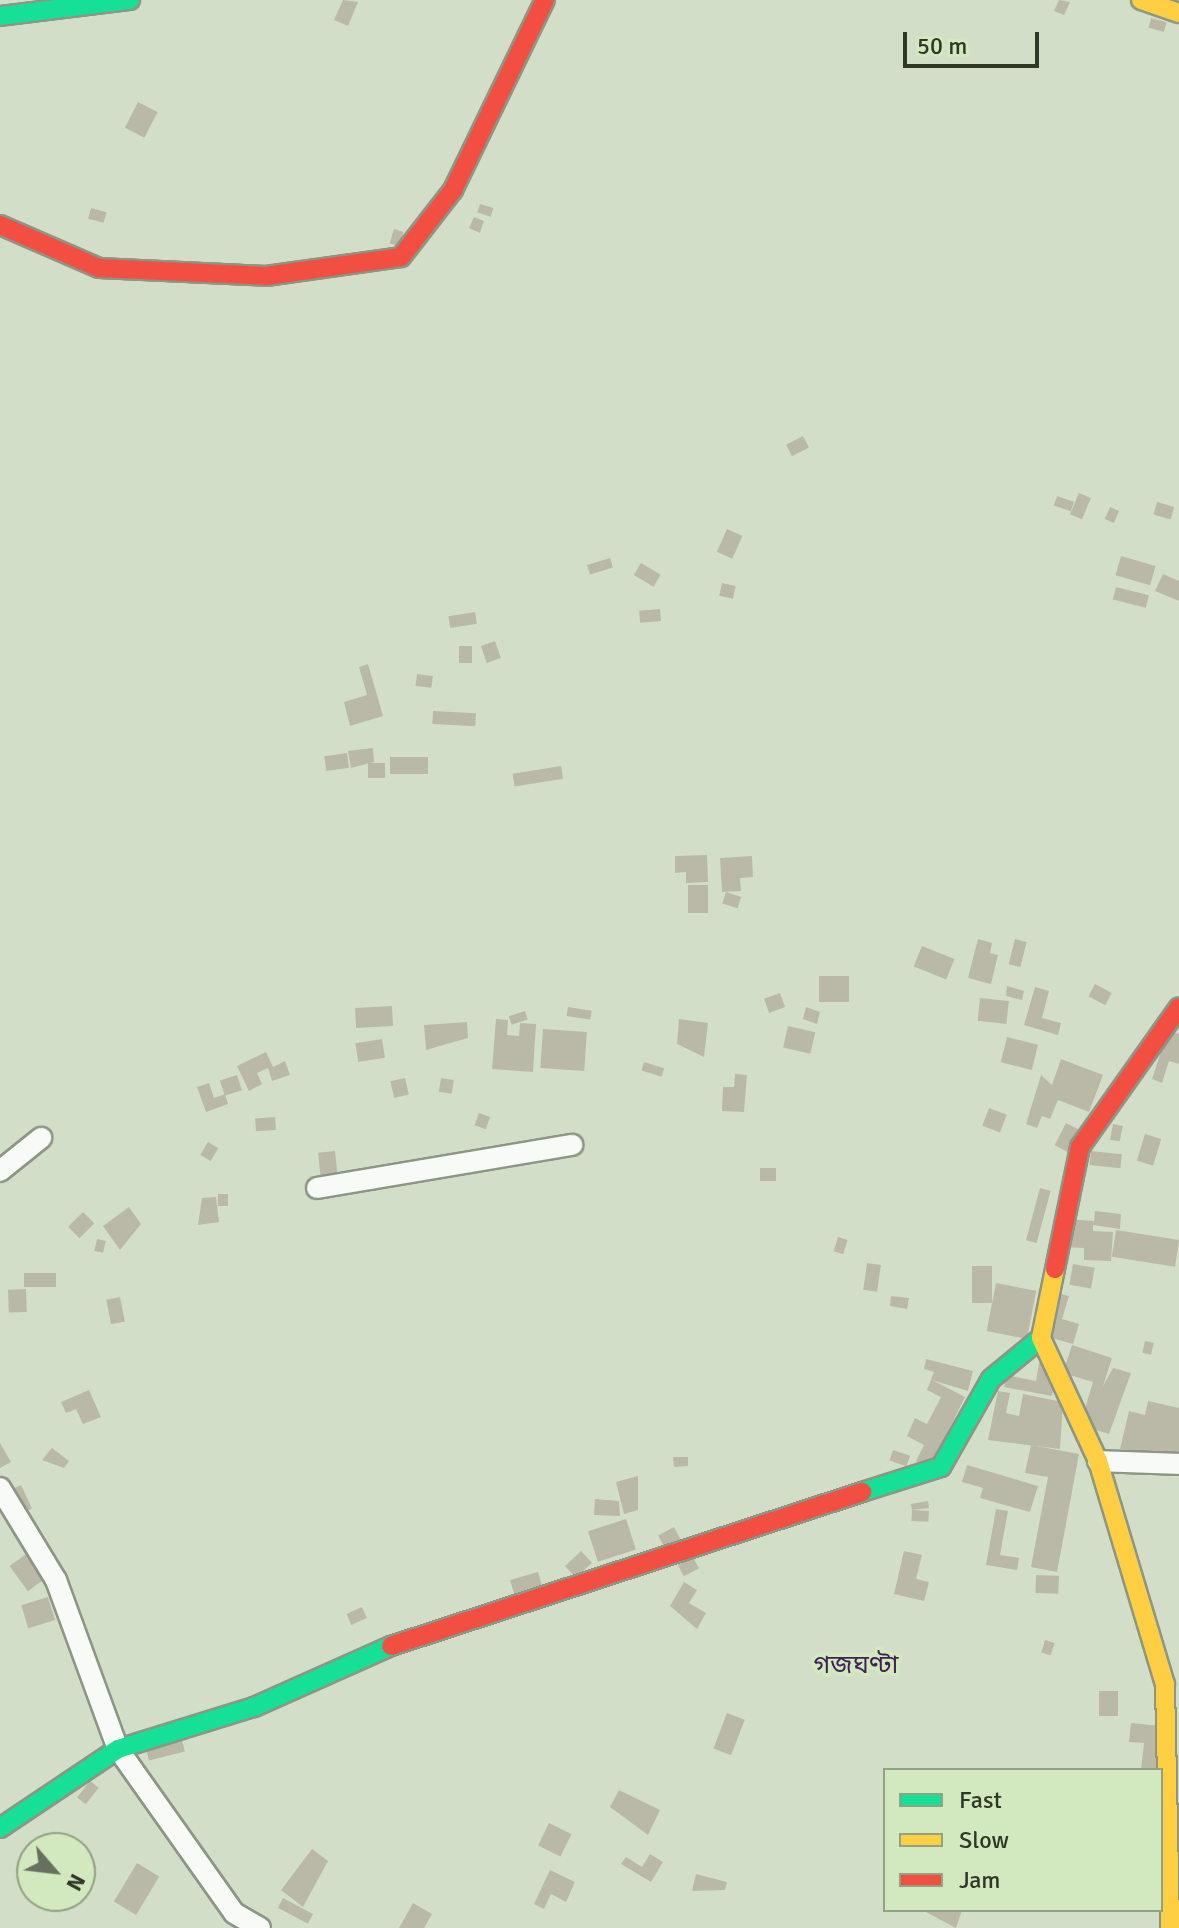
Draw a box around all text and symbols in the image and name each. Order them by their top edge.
scale bar [907,16,1043,66]
text: 50 m [917,31,967,61]
district label: গজঘণ্টা [814,1650,898,1682]
legend [883,1768,1163,1912]
text: Fast [959,1785,1002,1815]
text: Slow [959,1825,1009,1855]
north arrow [16,1832,96,1912]
text: Jam [959,1865,1000,1895]
text: N [60,1869,91,1896]

